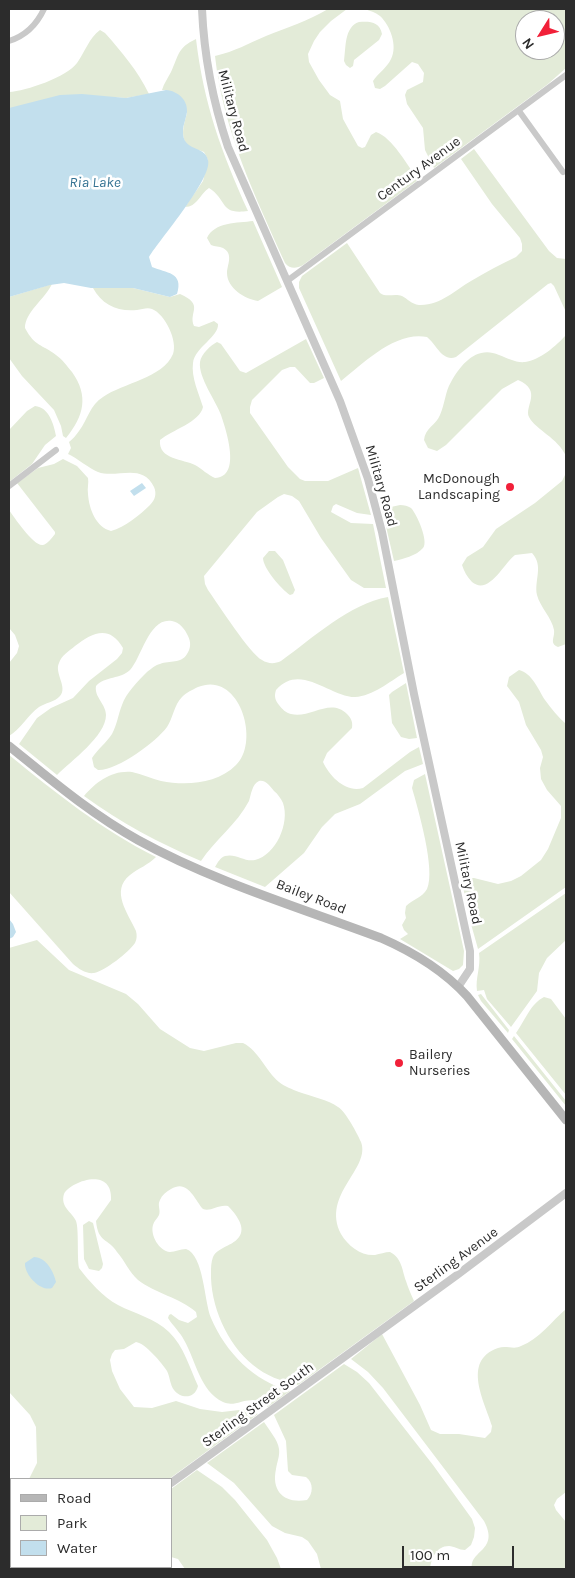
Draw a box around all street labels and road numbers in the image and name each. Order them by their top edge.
street label: Military Road [214,68,252,154]
street label: Century Avenue [374,133,464,205]
street label: Military Road [361,443,401,529]
street label: Military Road [451,840,485,926]
street label: Bailey Road [274,876,348,918]
street label: Sterling Avenue [411,1224,501,1296]
street label: Sterling Street South [199,1359,317,1451]

